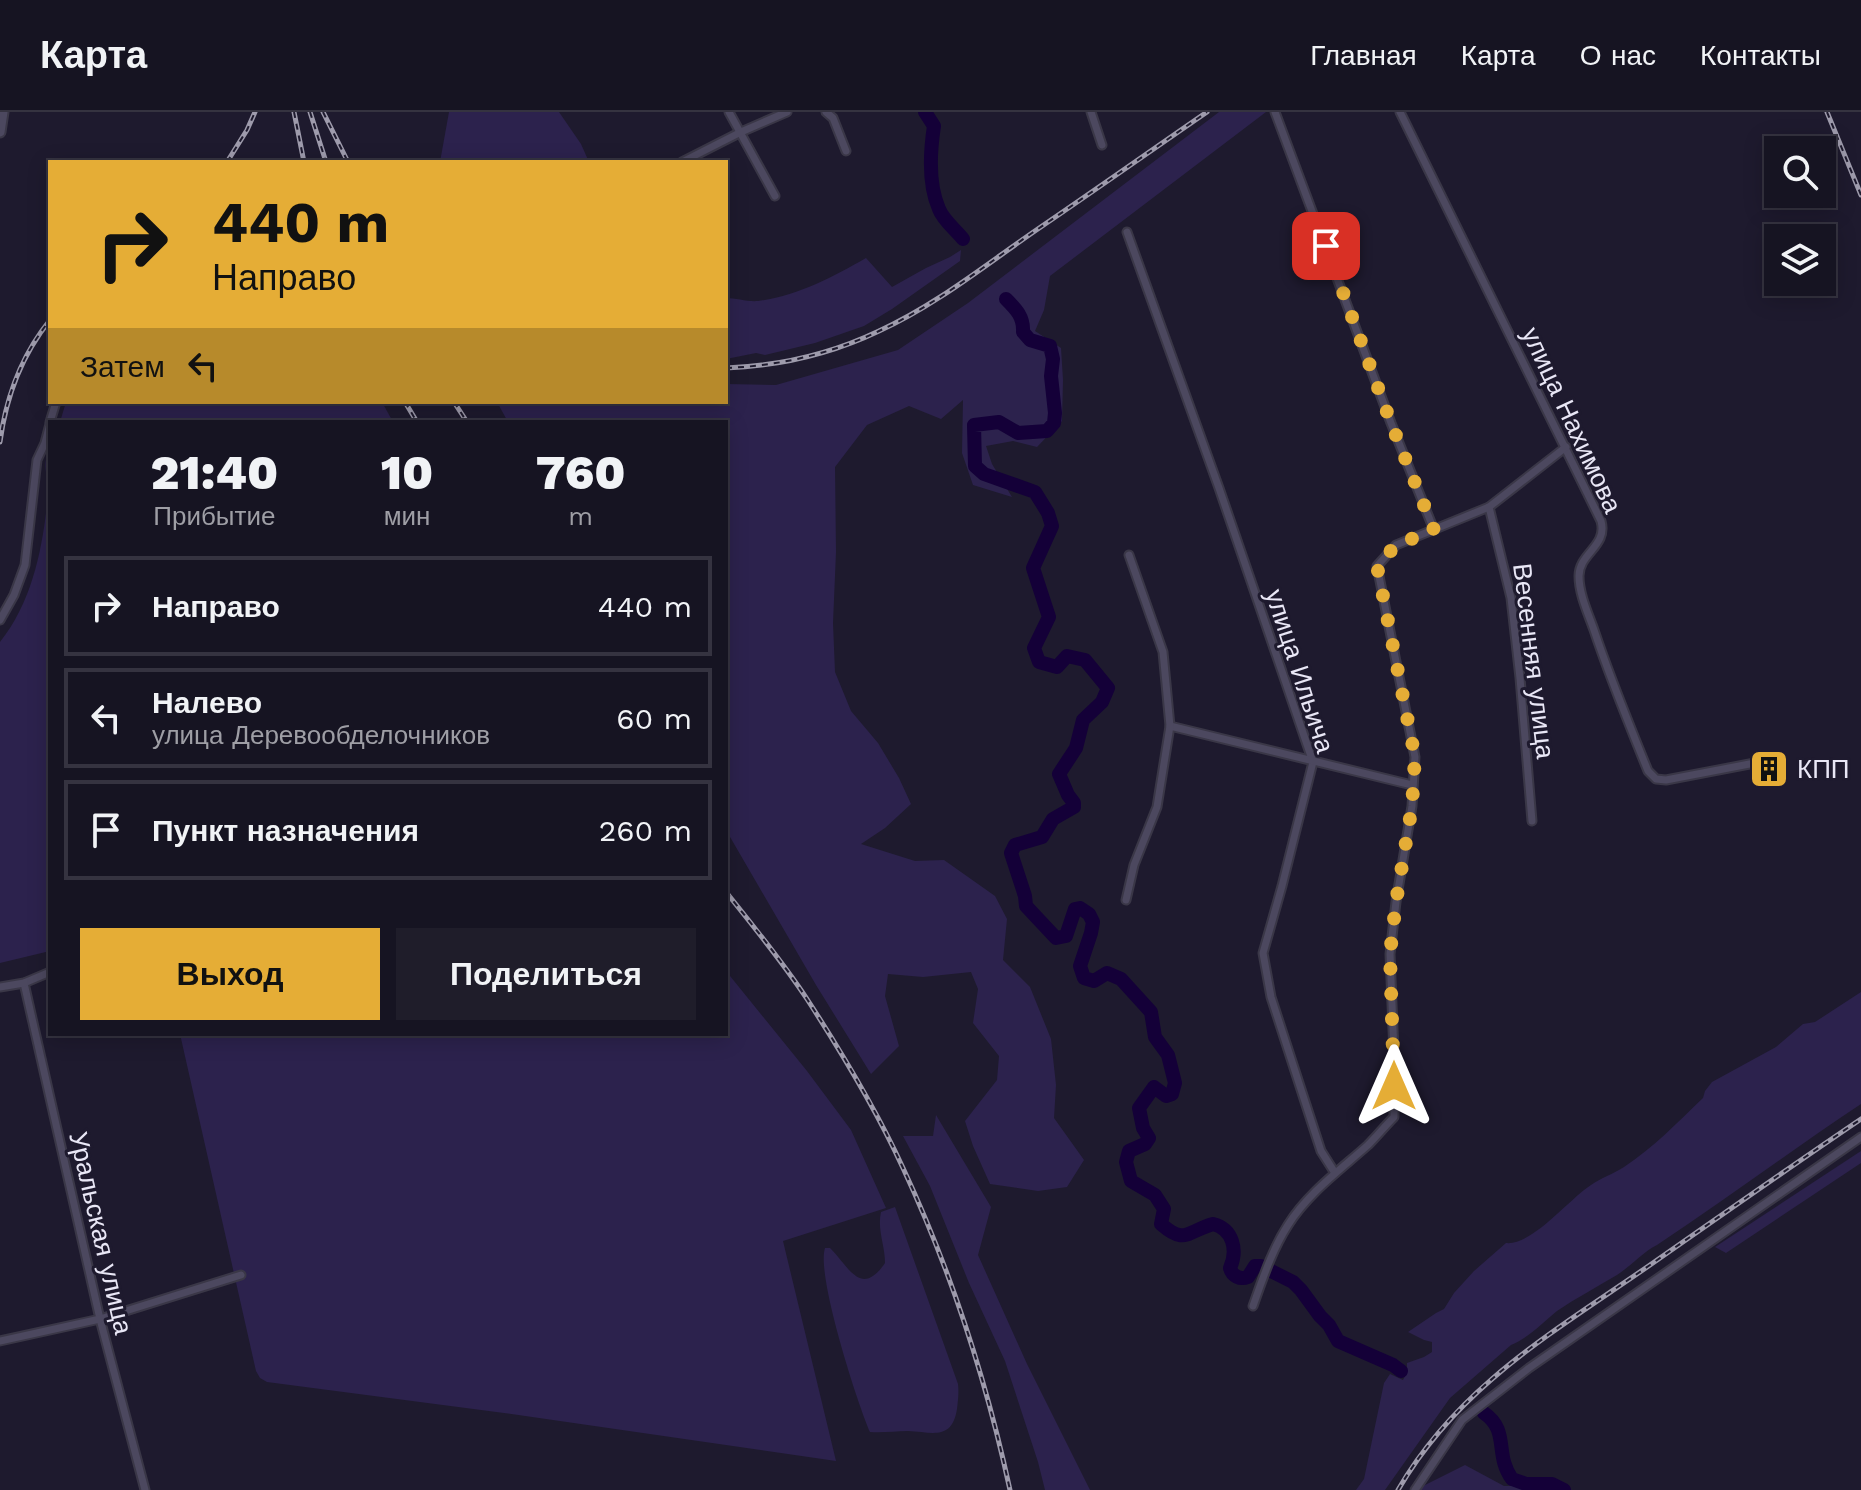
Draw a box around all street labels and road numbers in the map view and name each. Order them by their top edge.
street label: улица Нахимова [1516,322,1628,518]
street label: Весенняя улица [1507,562,1561,761]
street label: улица Ильича [1259,585,1341,757]
street label: Уральская улица [63,1129,139,1338]

